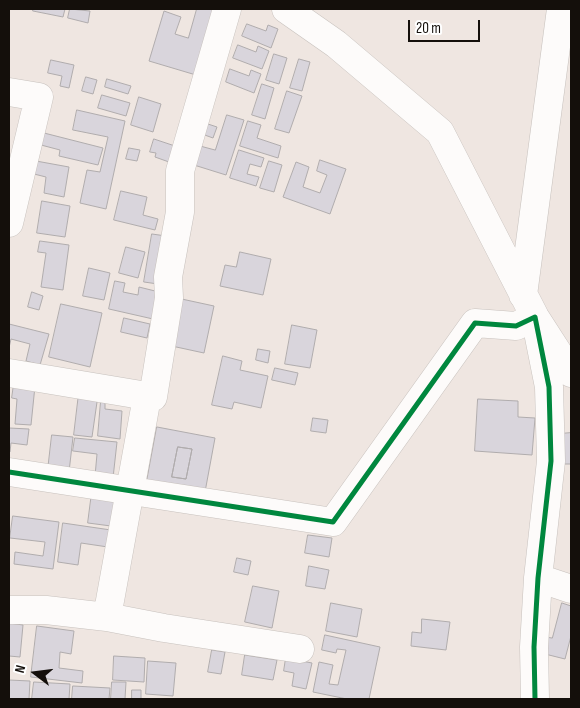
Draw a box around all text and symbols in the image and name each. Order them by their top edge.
scale bar [410,10,482,42]
text: 20 m [416,19,441,38]
north arrow [10,648,60,698]
text: N [11,663,29,675]

